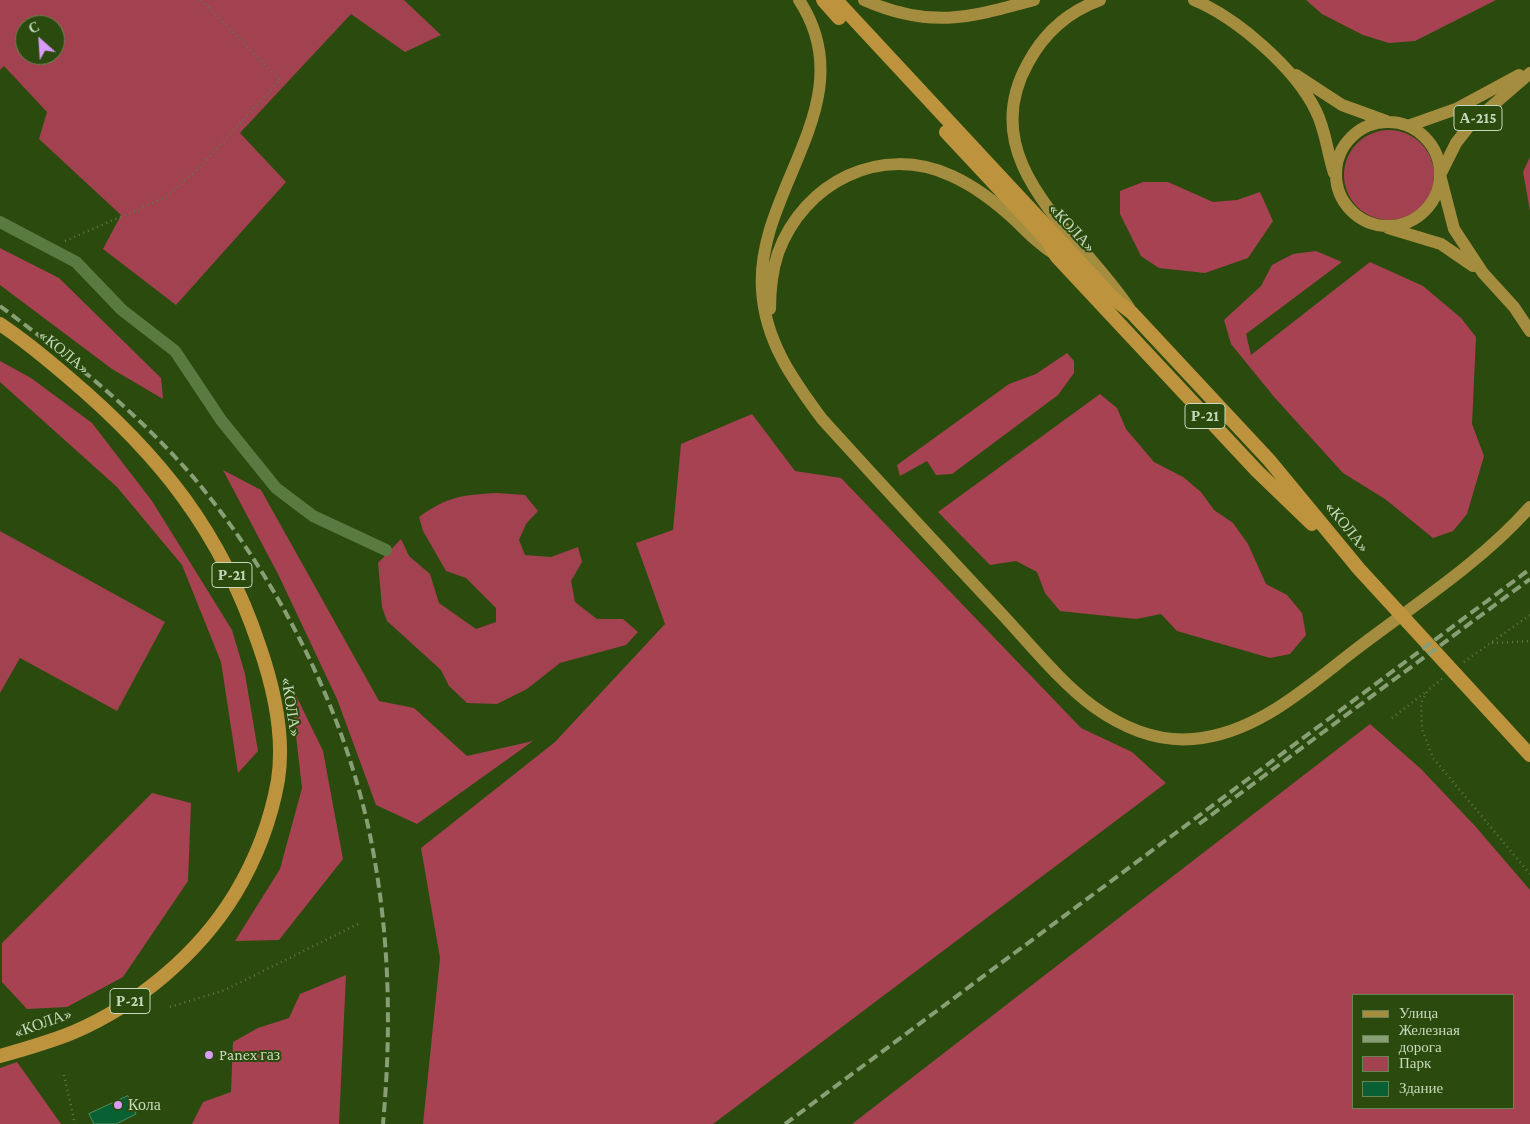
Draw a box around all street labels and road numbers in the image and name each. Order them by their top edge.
road number: А-215 [1454,106,1502,130]
street label: «КОЛА» [1044,199,1100,257]
street label: «КОЛА» [34,325,94,379]
road number: Р-21 [1185,404,1225,428]
street label: «КОЛА» [1320,497,1374,557]
road number: Р-21 [212,562,252,588]
street label: «КОЛА» [277,675,305,739]
road number: Р-21 [110,988,150,1014]
street label: «КОЛА» [11,1004,75,1042]

